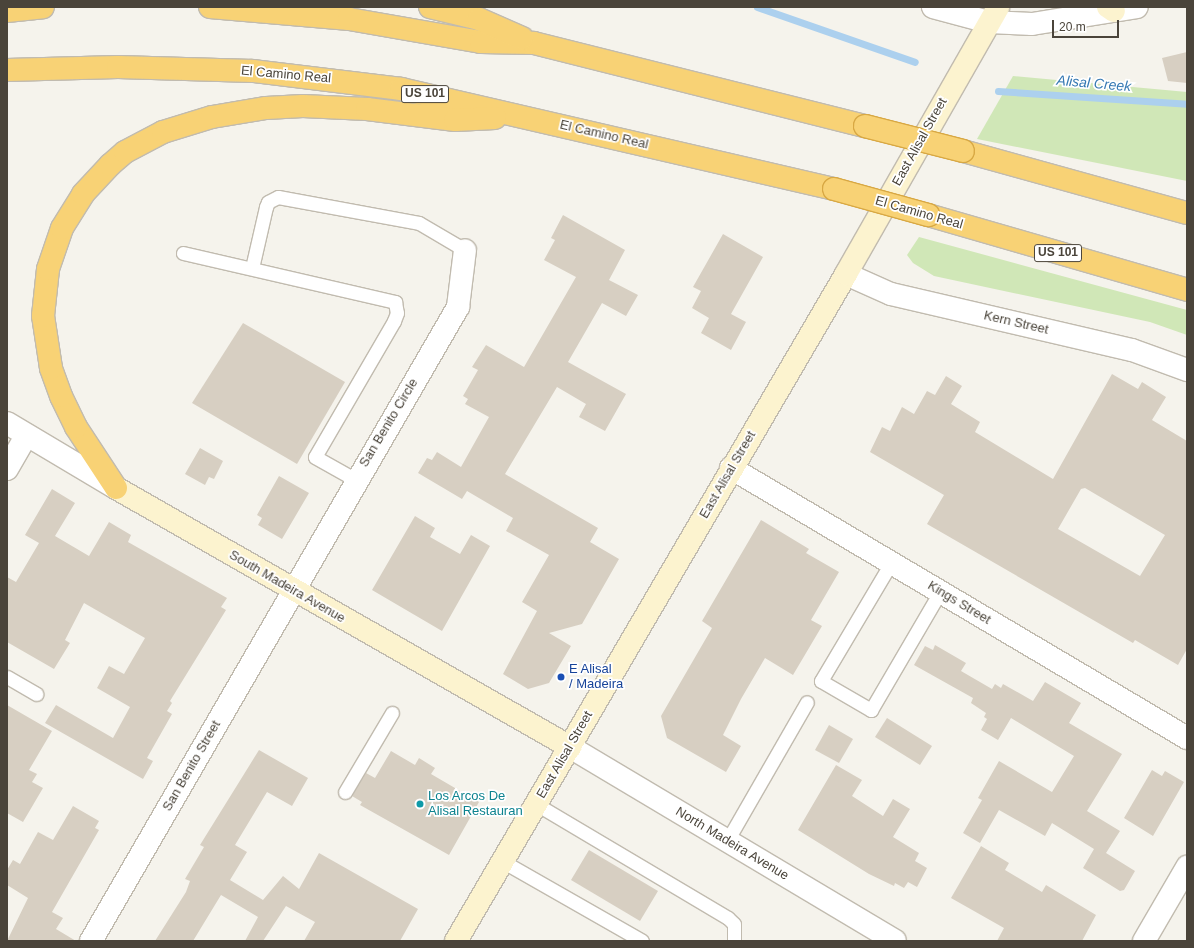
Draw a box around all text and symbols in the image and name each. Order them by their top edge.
scale bar [1054,12,1121,38]
text: 20 m [1059,20,1086,34]
street label: El Camino Real [240,63,332,87]
water label: Alisal Creek [1056,71,1132,95]
road number: US 101 [400,84,450,104]
street label: East Alisal Street [889,95,951,189]
street label: El Camino Real [558,117,650,153]
street label: El Camino Real [873,193,965,233]
road number: US 101 [1033,243,1083,263]
street label: Kern Street [982,308,1050,338]
street label: San Benito Circle [356,376,422,470]
street label: East Alisal Street [696,428,760,522]
street label: South Madeira Avenue [226,547,348,627]
street label: Kings Street [925,578,993,628]
place label: E Alisal / Madeira [569,662,623,693]
marker: E Alisal / Madeira [556,672,566,682]
street label: East Alisal Street [533,708,597,802]
street label: San Benito Street [160,718,224,814]
place label: Los Arcos De Alisal Restauran [428,789,523,820]
marker: Los Arcos De Alisal Restauran [415,799,425,809]
street label: North Madeira Avenue [672,804,792,884]

